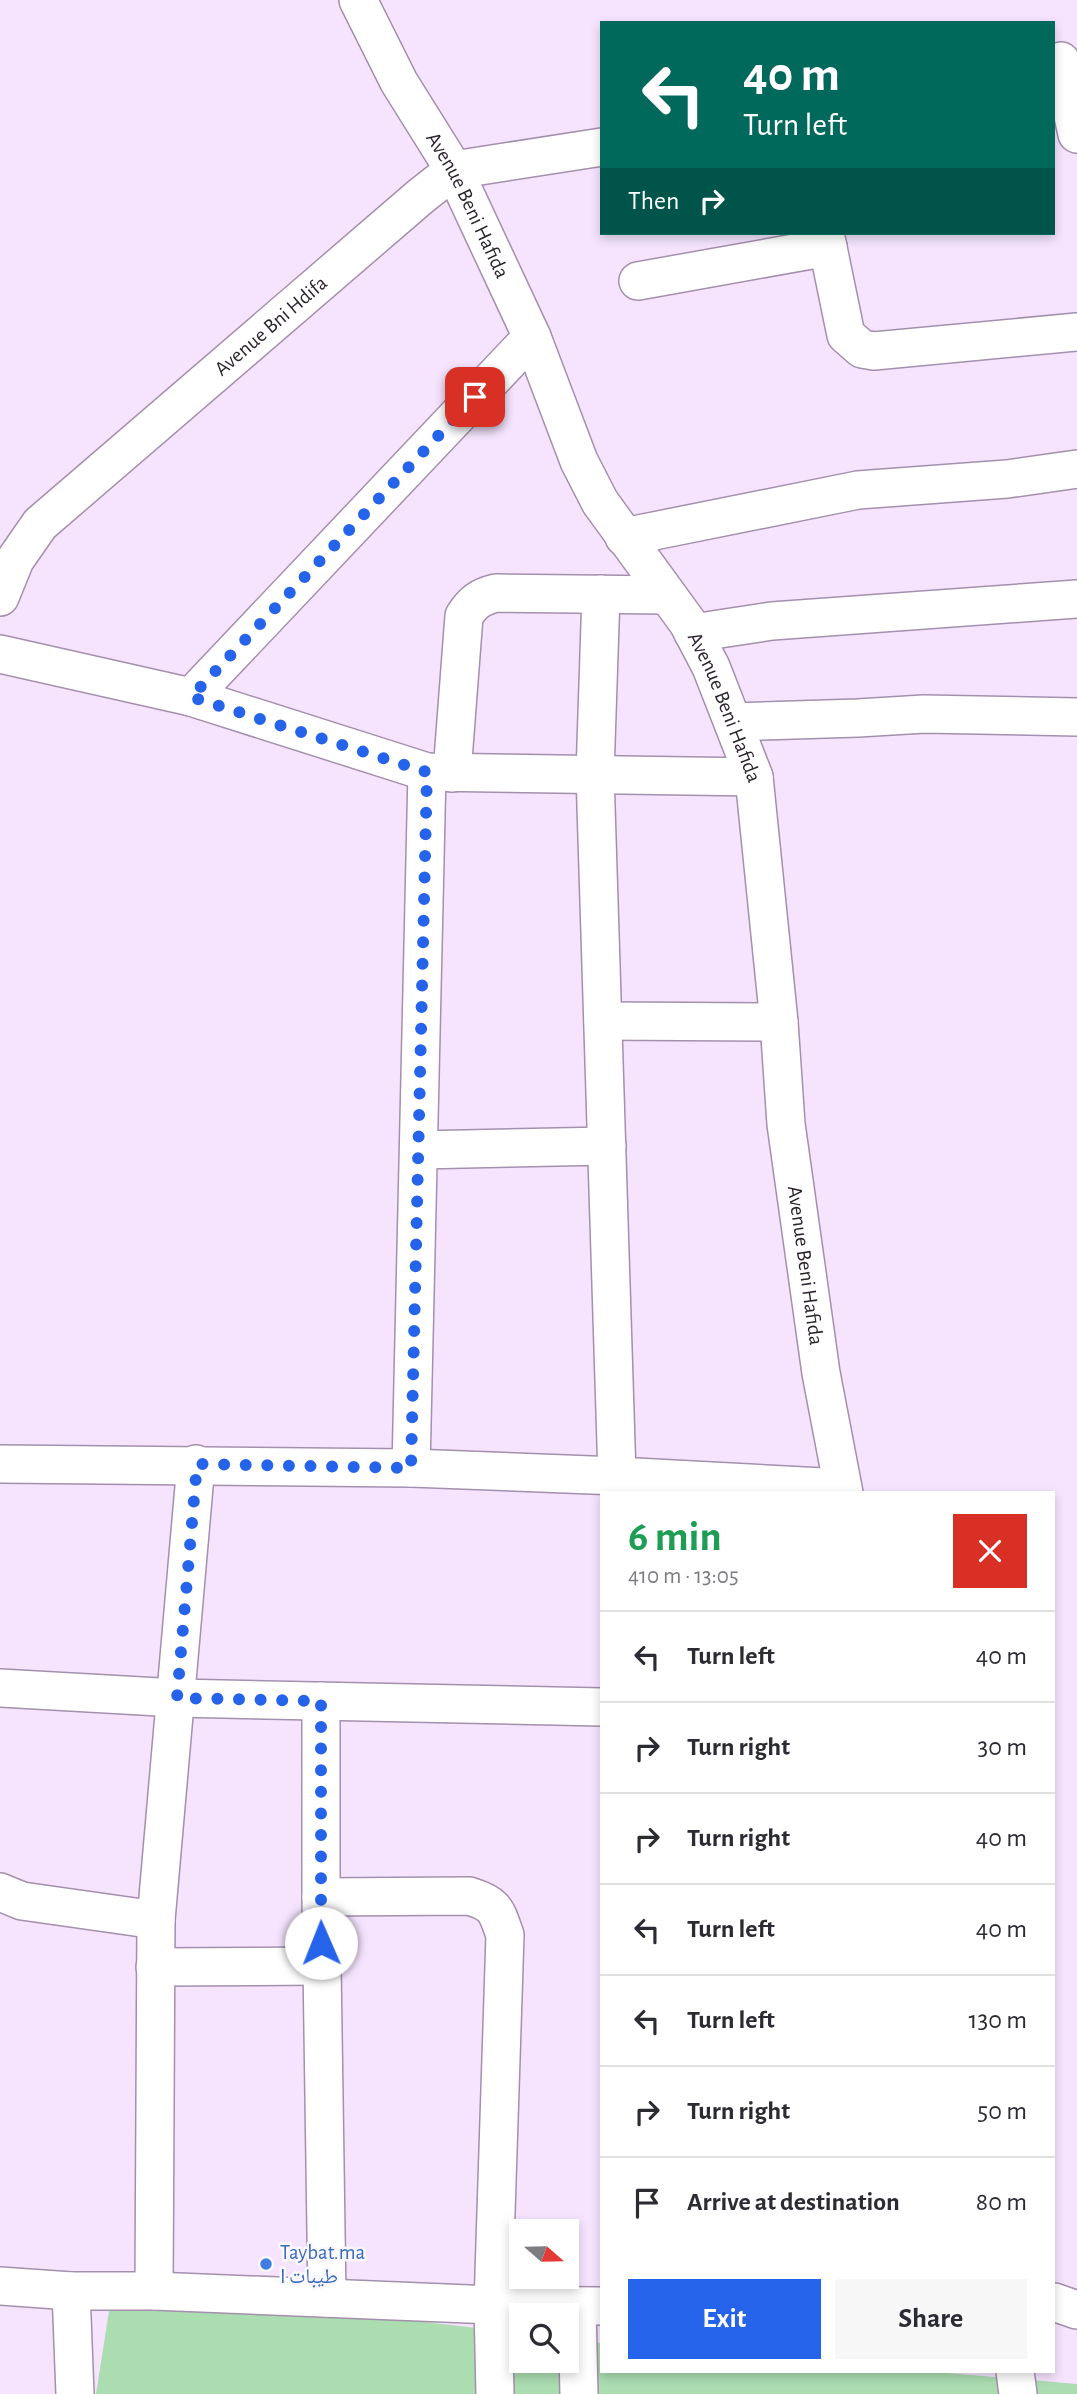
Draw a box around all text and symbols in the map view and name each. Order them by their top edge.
icon: left [628,49,719,140]
text: 40 m [743,51,840,100]
text: Turn left [743,109,847,141]
street label: Avenue Beni Hafida [422,128,513,282]
icon: right [693,182,731,220]
text: Then [628,188,679,214]
street label: Avenue Bni Hdifa [211,272,331,380]
pin [445,367,505,427]
icon: arrive [456,378,494,416]
street label: Avenue Beni Hafida [684,629,765,785]
street label: Avenue Beni Hafida [784,1184,827,1347]
button: close [953,1514,1027,1588]
text: 6 min [628,1516,722,1558]
text: 410 m · 13:05 [628,1565,739,1588]
icon: left [628,1638,666,1676]
text: Turn left [687,1643,775,1669]
text: 40 m [976,1643,1027,1669]
icon: right [628,1729,666,1767]
text: Turn right [687,1734,790,1760]
text: 30 m [977,1734,1027,1760]
icon: right [628,1820,666,1858]
text: Turn right [687,1825,790,1851]
text: 40 m [976,1825,1027,1851]
position arrow [284,1906,358,1980]
icon: left [628,1911,666,1949]
text: Turn left [687,1916,775,1942]
text: 40 m [976,1916,1027,1942]
icon: left [628,2002,666,2040]
text: Turn left [687,2007,775,2033]
text: 130 m [969,2007,1027,2033]
icon: right [628,2093,666,2131]
text: Turn right [687,2098,790,2124]
text: 50 m [977,2098,1027,2124]
icon: arrive [628,2184,666,2222]
text: Arrive at destination [687,2189,900,2215]
text: 80 m [976,2189,1027,2215]
north arrow [509,2219,579,2289]
map controls [509,2219,579,2373]
place label: Taybat.ma I طيبات [280,2242,365,2288]
marker: Taybat.ma I طيبات [258,2256,274,2272]
button: Exit [628,2279,821,2359]
button: Share [835,2279,1027,2359]
button: search [509,2303,579,2373]

